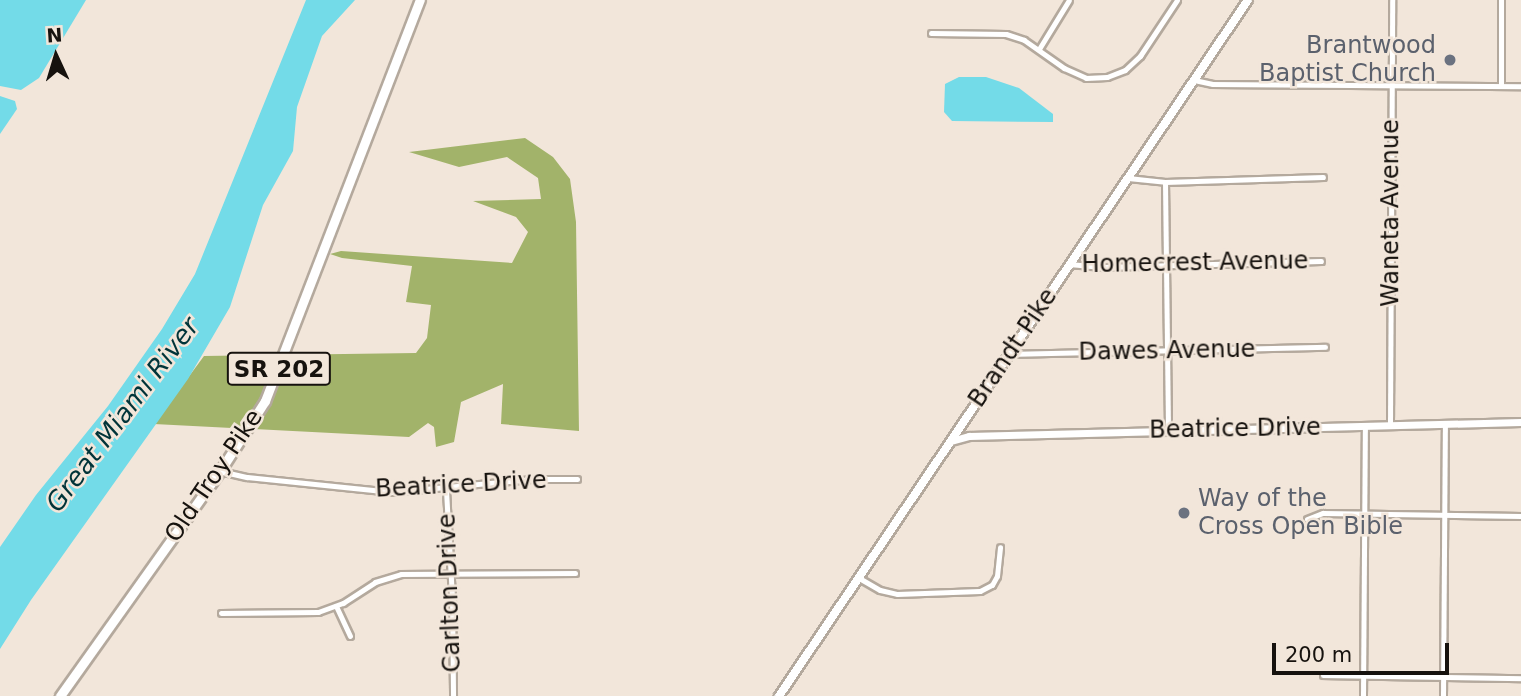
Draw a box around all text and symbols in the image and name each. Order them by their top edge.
north arrow [21,21,91,91]
text: N [46,24,63,47]
place label: Brantwood Baptist Church [1259,32,1436,88]
marker: Brantwood Baptist Church [1442,52,1458,68]
street label: Waneta Avenue [1377,119,1405,307]
street label: Homecrest Avenue [1081,247,1309,279]
street label: Brandt Pike [963,283,1063,413]
water label: Great Miami River [40,312,206,518]
street label: Dawes Avenue [1078,335,1256,367]
road number: SR 202 [226,350,332,388]
street label: Old Troy Pike [159,404,269,548]
street label: Beatrice Drive [1149,413,1321,445]
street label: Beatrice Drive [375,466,547,504]
place label: Way of the Cross Open Bible [1198,485,1403,541]
marker: Way of the Cross Open Bible [1176,505,1192,521]
street label: Carlton Drive [433,513,467,673]
scale bar [1276,630,1453,674]
text: 200 m [1285,643,1352,667]

